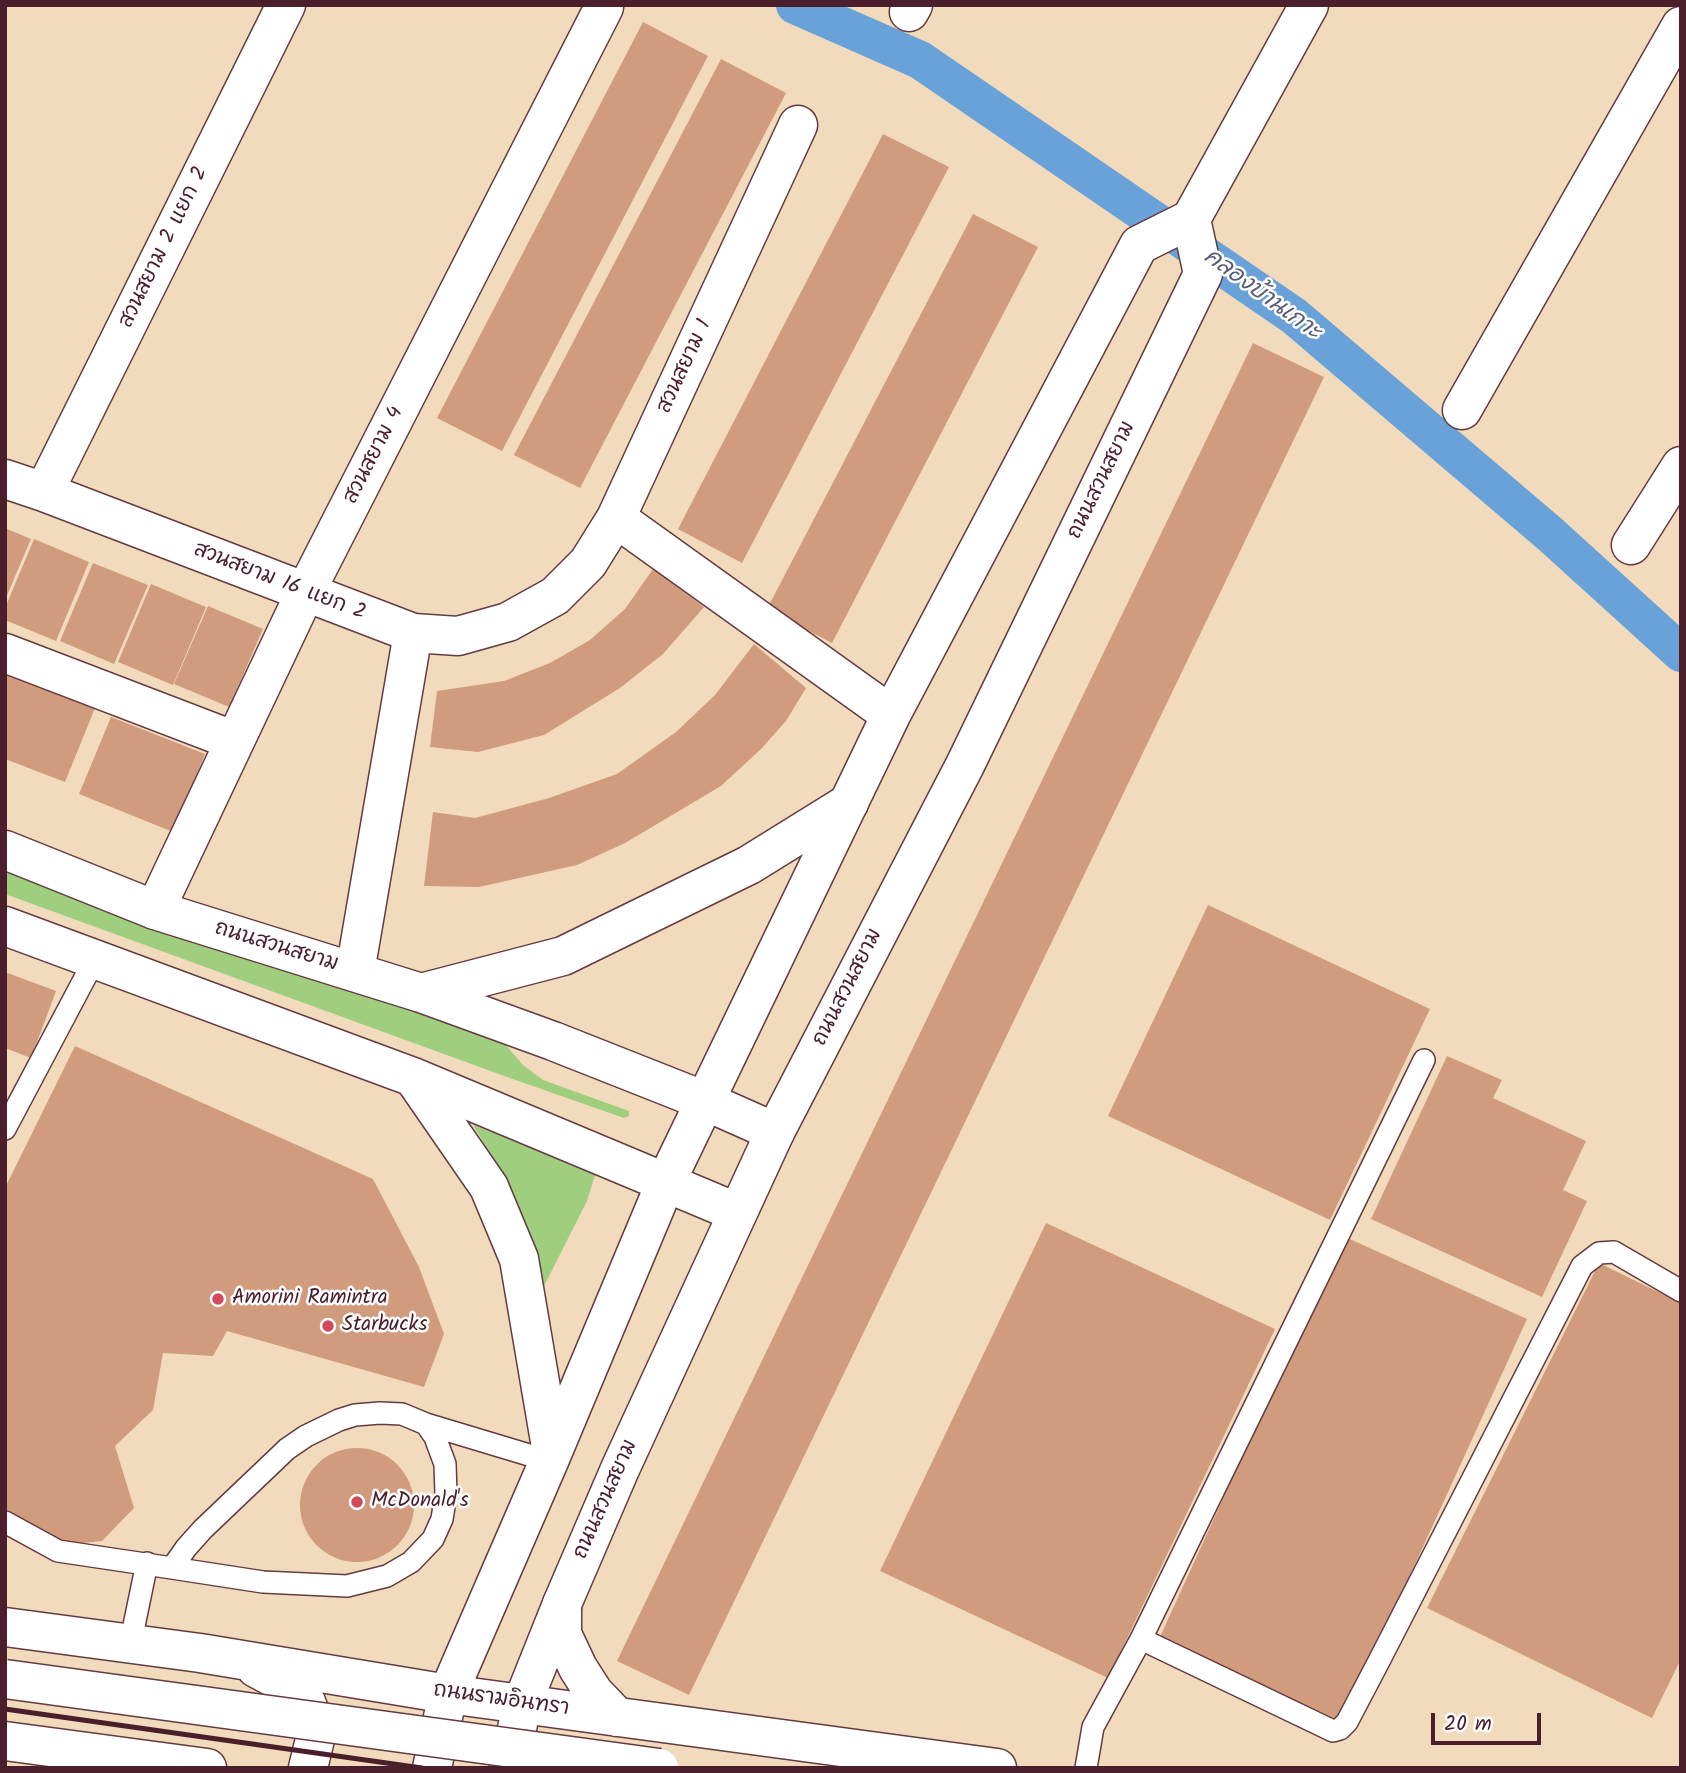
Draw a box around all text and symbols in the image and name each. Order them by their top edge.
street label: สวนสยาม 2 แยก 2 [115,163,215,333]
water label: คลองบ้านเกาะ [1197,244,1325,348]
street label: สวนสยาม 1 [653,316,719,418]
street label: สวนสยาม 4 [340,403,410,509]
street label: ถนนสวนสยาม [1064,418,1142,544]
street label: สวนสยาม 16 แยก 2 [189,539,369,627]
street label: ถนนสวนสยาม [211,917,341,979]
street label: ถนนสวนสยาม [809,925,889,1051]
place label: Amorini Ramintra [232,1286,388,1312]
marker: Amorini Ramintra [210,1291,226,1307]
place label: Starbucks [342,1313,427,1339]
marker: Starbucks [320,1318,336,1334]
street label: ถนนสวนสยาม [569,1436,645,1564]
place label: McDonald's [371,1489,469,1515]
marker: McDonald's [349,1494,365,1510]
street label: ถนนรามอินทรา [431,1679,571,1723]
scale bar [1434,1700,1544,1744]
text: 20 m [1444,1708,1492,1741]

